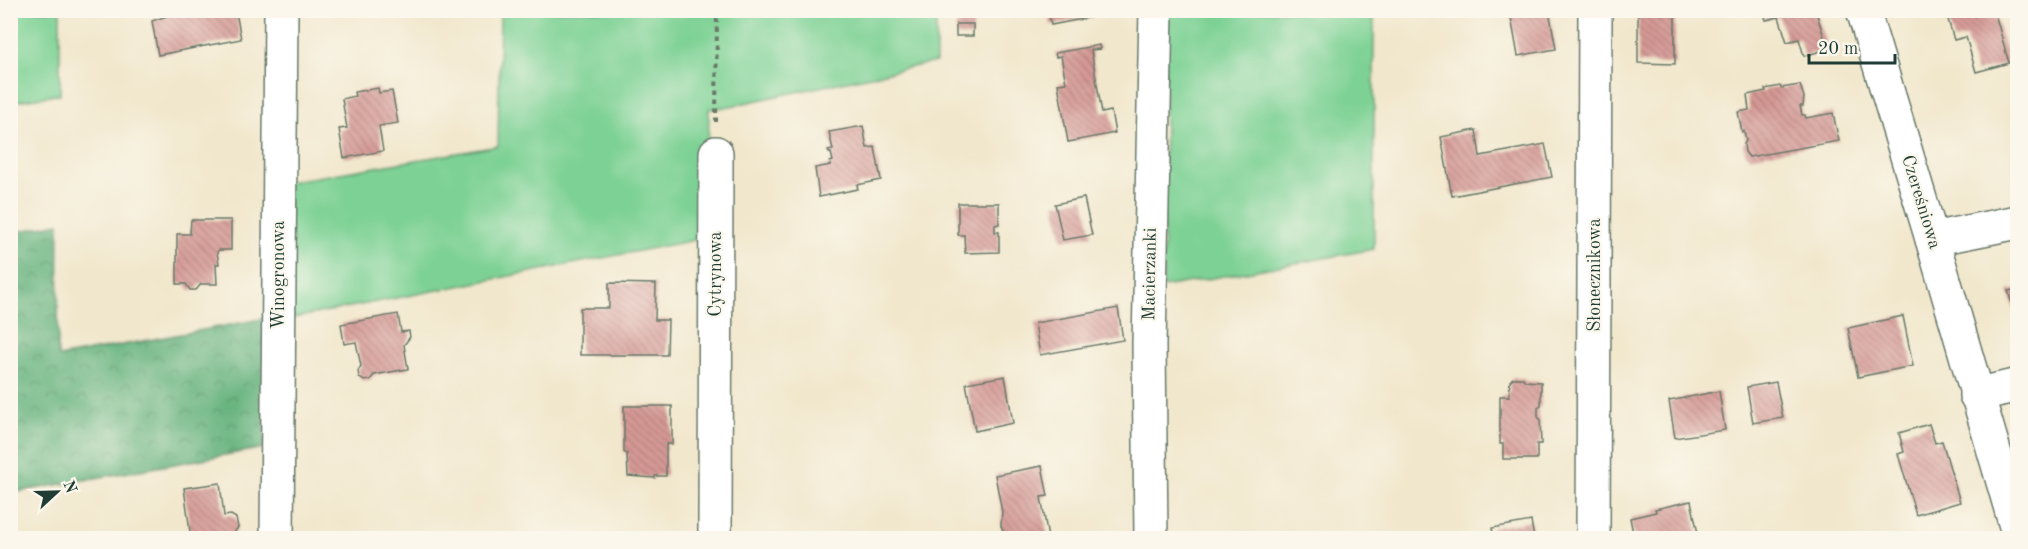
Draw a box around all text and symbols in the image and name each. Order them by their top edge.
scale bar [1809,27,1894,65]
text: 20 m [1818,40,1858,58]
street label: Czereśniowa [1898,153,1944,251]
street label: Słonecznikowa [1586,218,1604,332]
street label: Winogronowa [270,221,288,329]
street label: Macierzanki [1140,227,1160,321]
street label: Cytrynowa [707,231,725,317]
north arrow [27,462,87,522]
text: N [59,478,79,497]

